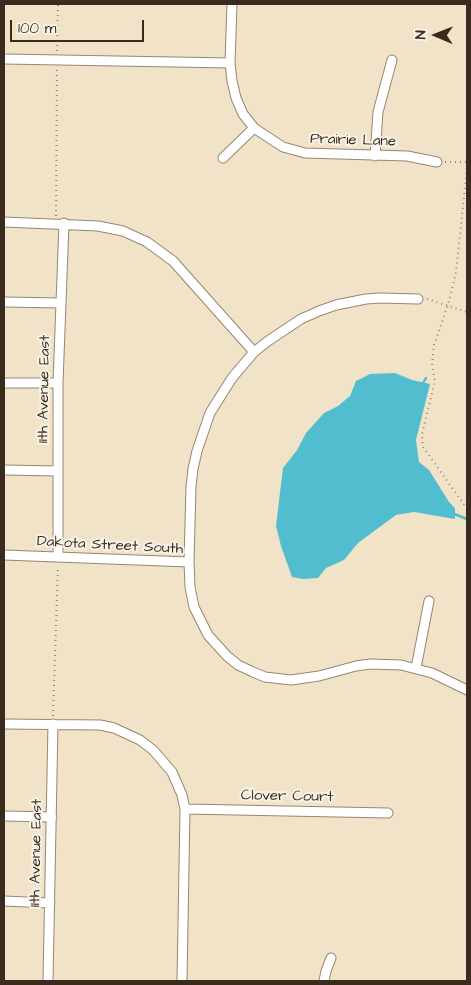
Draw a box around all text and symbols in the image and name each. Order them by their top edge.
scale bar [12,10,146,42]
north arrow [411,10,461,60]
text: 100 m [18,18,57,39]
text: N [411,30,431,39]
street label: Prairie Lane [310,131,396,151]
street label: 11th Avenue East [35,335,55,443]
street label: Dakota Street South [37,533,183,559]
street label: Clover Court [241,787,333,807]
street label: 11th Avenue East [27,799,47,907]

